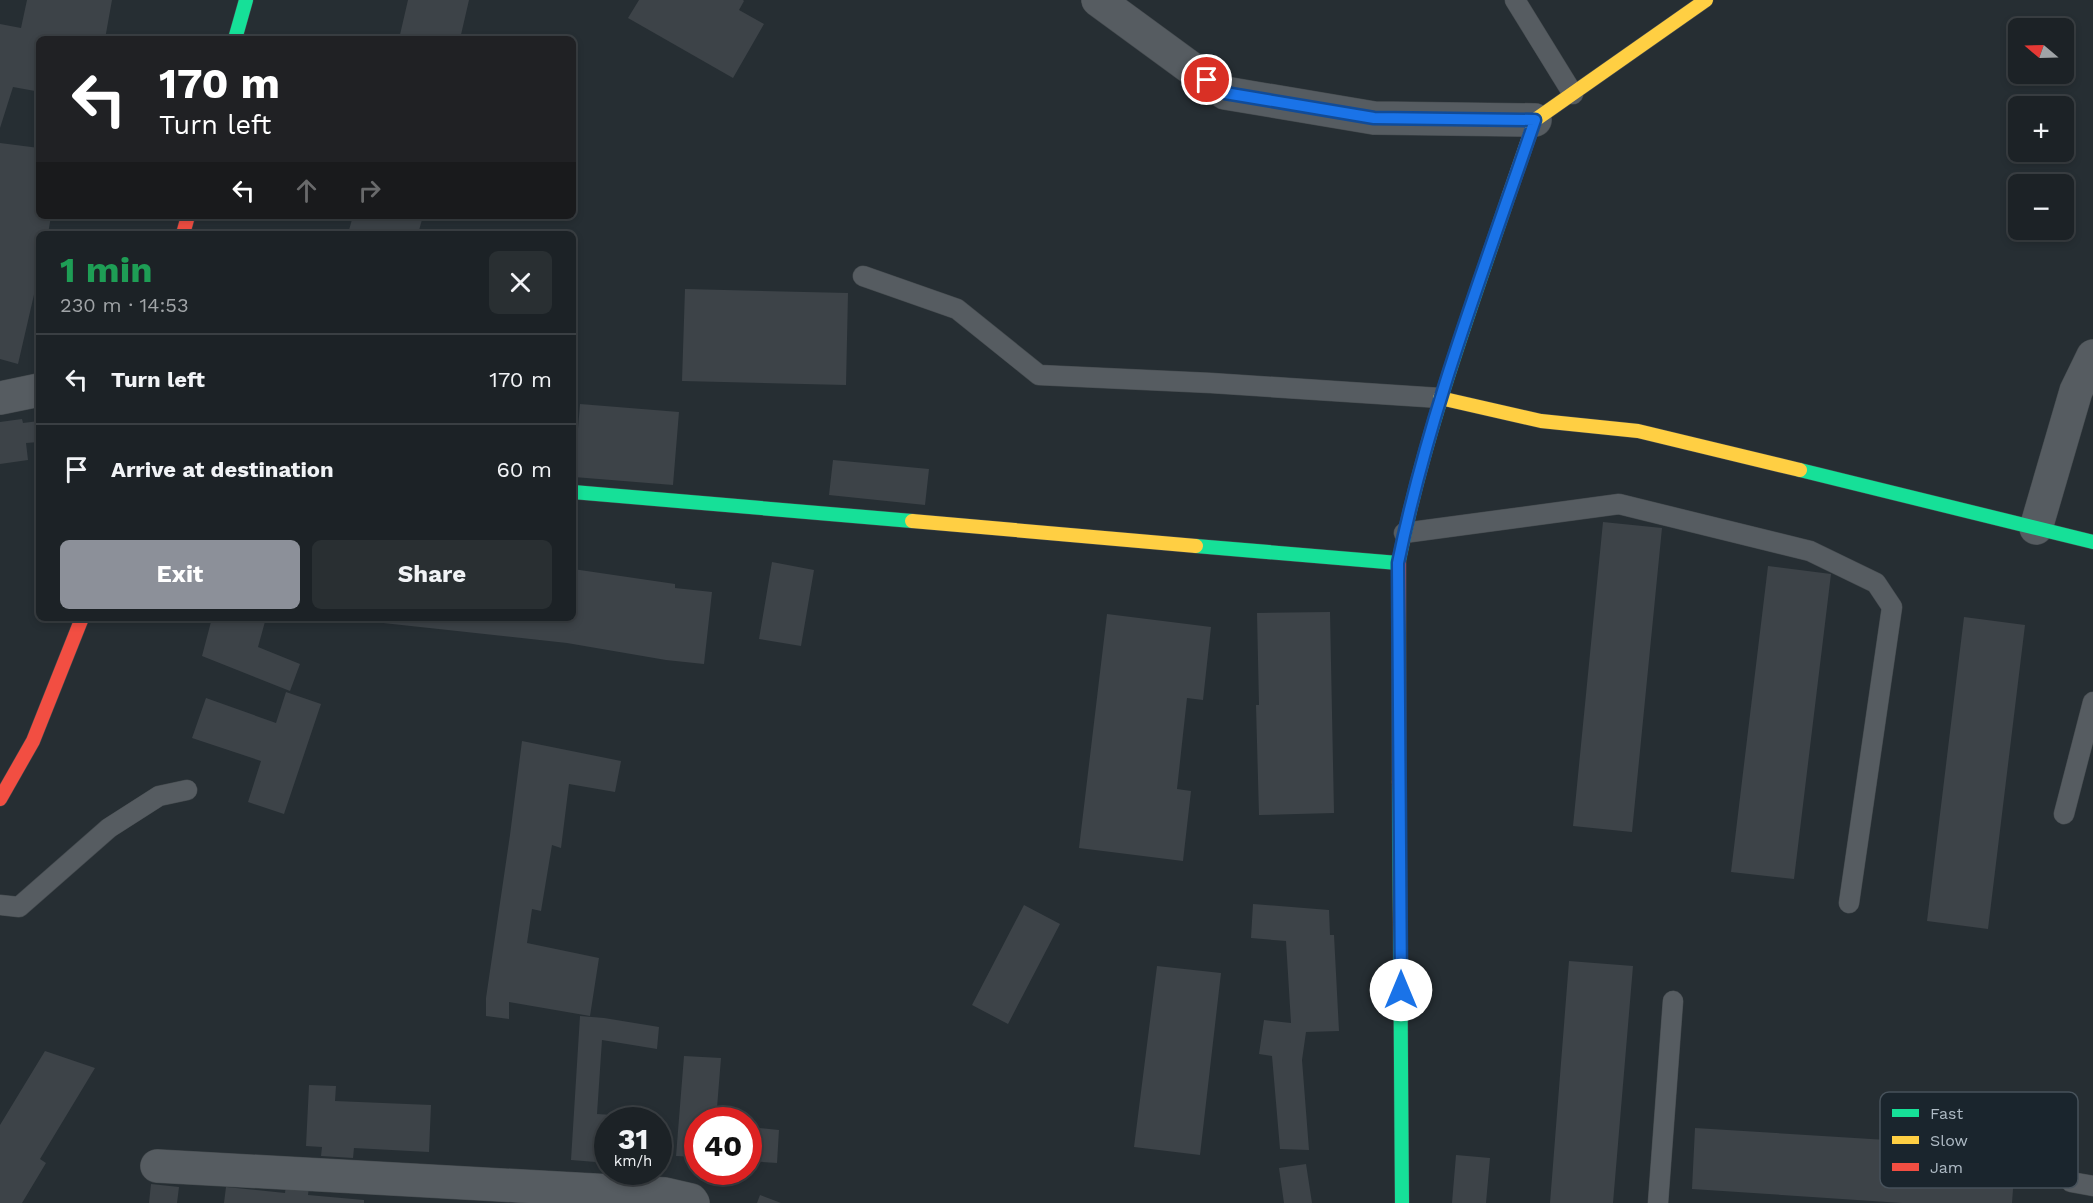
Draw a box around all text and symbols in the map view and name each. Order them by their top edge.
north arrow [2008,18,2074,84]
map controls [2008,18,2074,240]
pin [1181,54,1232,105]
text: 170 m [159,59,280,108]
icon: left [60,60,138,138]
icon: arrive [1190,63,1223,96]
button: + [2008,96,2074,162]
text: Turn left [159,109,271,141]
icon: left [227,174,260,207]
icon: ahead [290,174,323,207]
icon: right [353,174,386,207]
button: − [2008,174,2074,240]
text: 1 min [60,249,152,291]
button: close [489,251,552,314]
text: 230 m · 14:53 [60,293,189,317]
icon: left [60,363,93,396]
text: Turn left [111,367,205,392]
text: 170 m [489,367,552,392]
icon: arrive [60,453,93,486]
text: Arrive at destination [111,457,334,482]
text: 60 m [496,457,552,482]
button: Exit [60,540,300,609]
button: Share [312,540,552,609]
position arrow [1369,958,1433,1022]
legend [1880,1092,2078,1188]
text: Fast [1930,1104,1963,1123]
speed limit sign: 40 [684,1107,762,1185]
text: 31 [618,1121,648,1156]
text: Slow [1930,1131,1968,1150]
text: km/h [614,1152,652,1170]
text: Jam [1930,1158,1963,1177]

